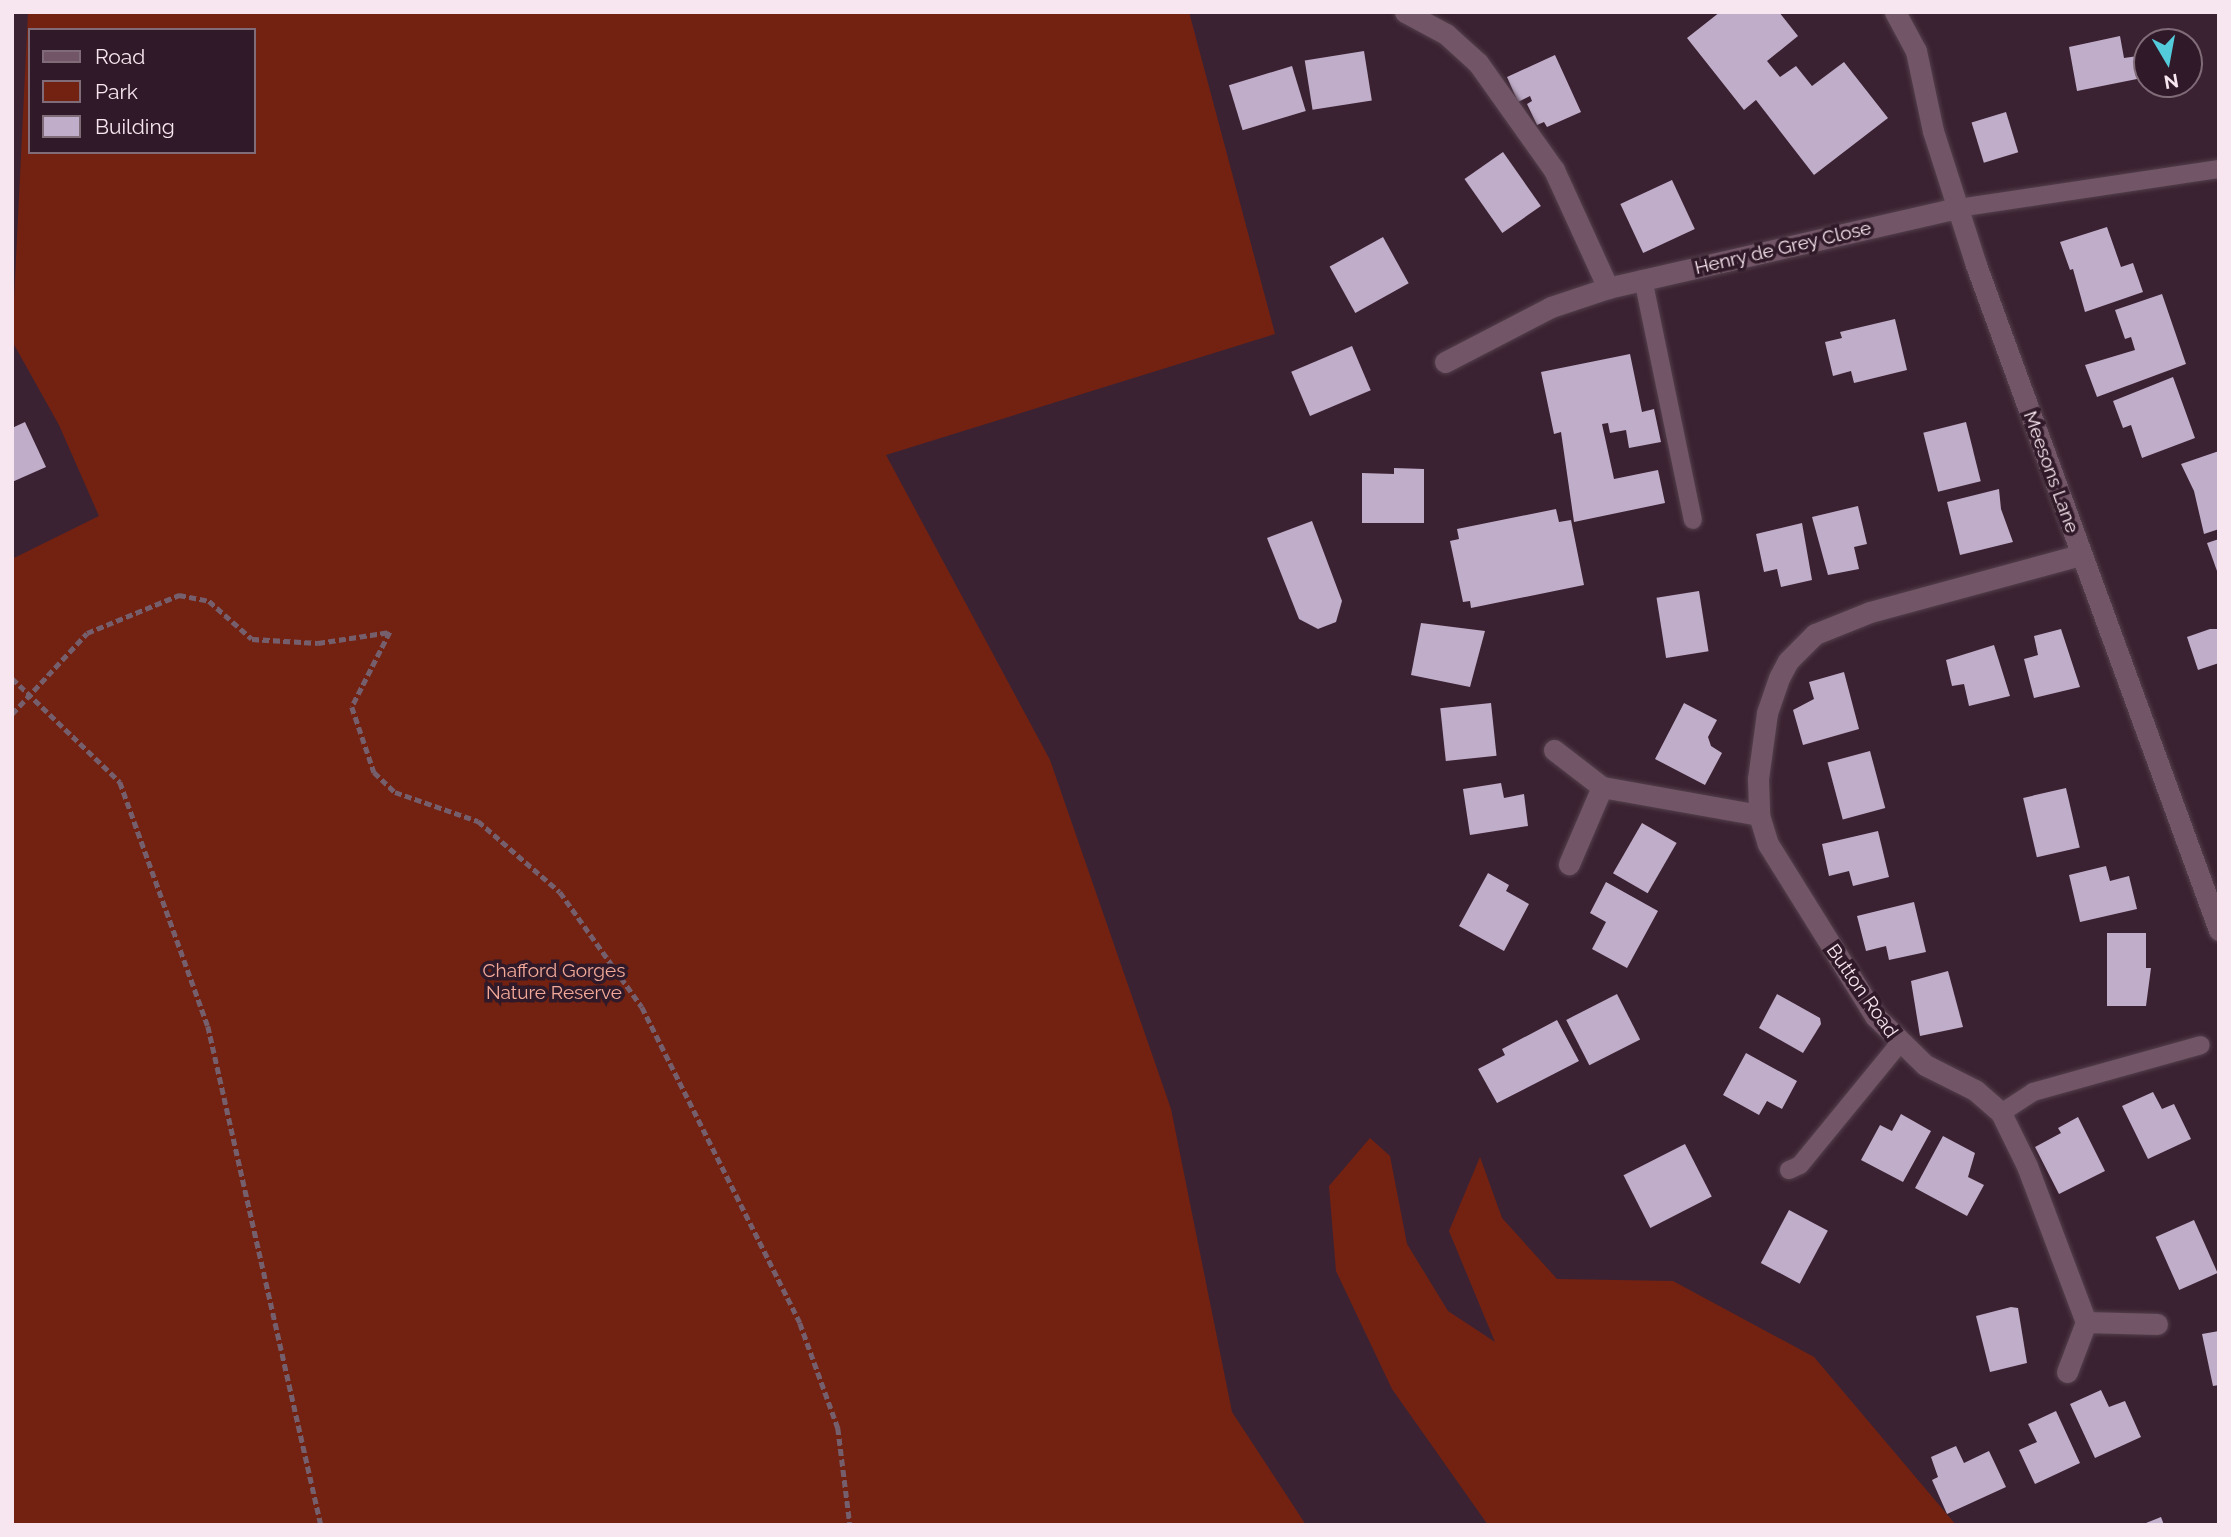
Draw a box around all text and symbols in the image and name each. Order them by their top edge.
legend [28,28,256,154]
north arrow [2133,28,2203,98]
text: Road [95,44,145,69]
text: N [2162,70,2180,94]
text: Park [95,79,138,104]
text: Building [95,114,175,139]
street label: Henry de Grey Close [1692,216,1874,280]
street label: Meesons Lane [2018,408,2084,536]
street label: Button Road [1821,940,1903,1042]
park label: Chafford Gorges Nature Reserve [483,960,625,1004]

